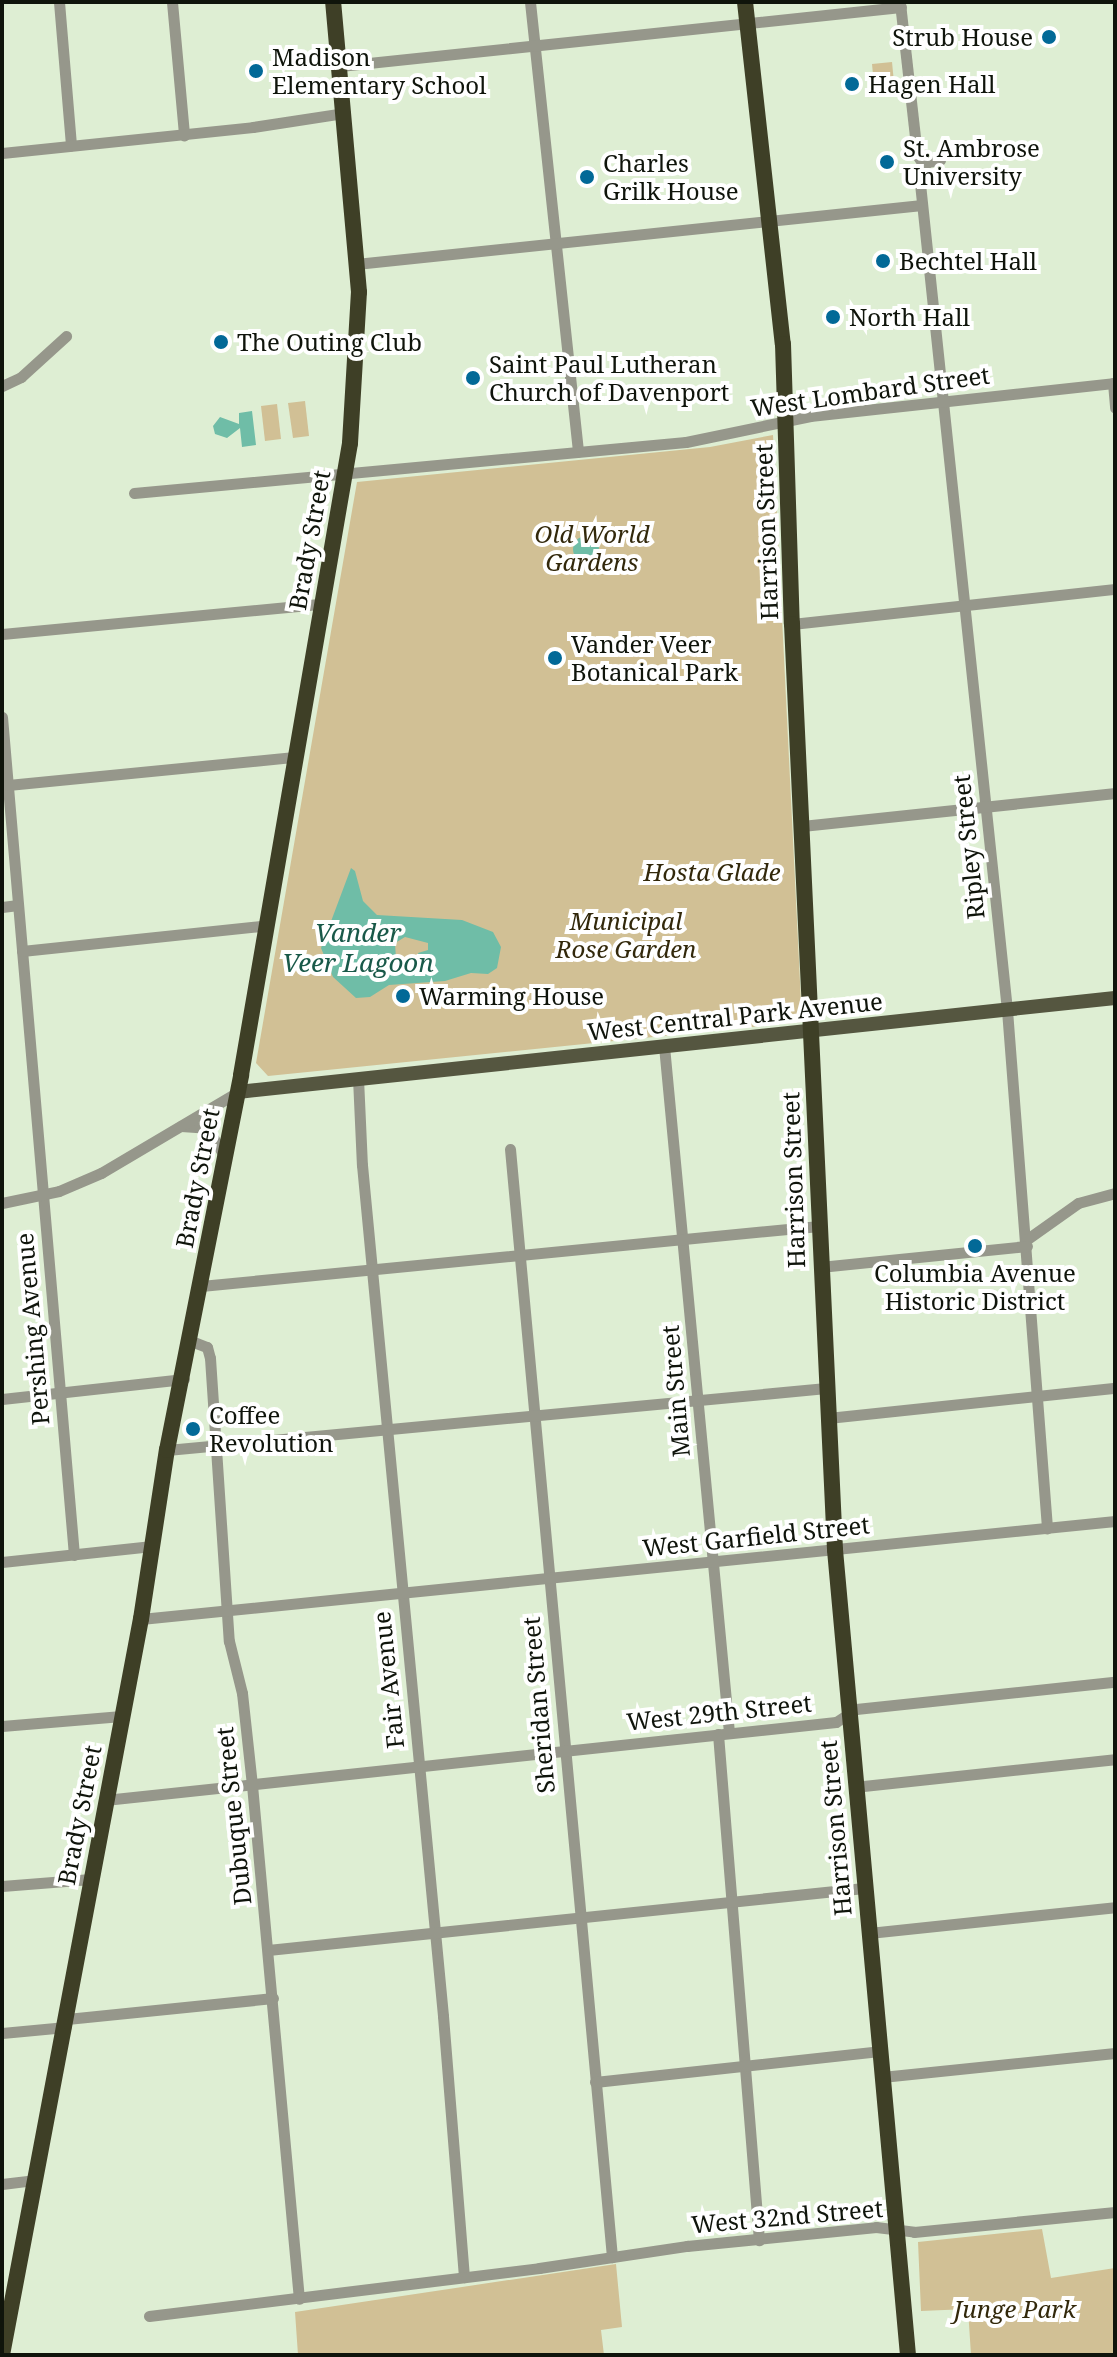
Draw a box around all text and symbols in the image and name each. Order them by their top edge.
place label: Strub House [892,23,1033,51]
marker: Strub House [1040,28,1058,46]
place label: Madison Elementary School [272,43,487,99]
marker: Madison Elementary School [247,62,265,80]
place label: Hagen Hall [868,70,995,98]
marker: Hagen Hall [843,75,861,93]
place label: St. Ambrose University [903,134,1040,190]
place label: Charles Grilk House [603,149,739,205]
marker: St. Ambrose University [878,153,896,171]
marker: Charles Grilk House [578,168,596,186]
place label: Bechtel Hall [899,247,1037,275]
marker: Bechtel Hall [874,252,892,270]
place label: North Hall [849,303,970,331]
marker: North Hall [824,308,842,326]
place label: The Outing Club [237,328,422,356]
marker: The Outing Club [212,333,230,351]
place label: Saint Paul Lutheran Church of Davenport [489,350,729,406]
street label: West Lombard Street [749,360,991,422]
marker: Saint Paul Lutheran Church of Davenport [464,369,482,387]
street label: Harrison Street [749,443,783,621]
street label: Brady Street [283,468,335,612]
park label: Old World Gardens [534,520,650,576]
place label: Vander Veer Botanical Park [571,630,738,686]
marker: Vander Veer Botanical Park [546,649,564,667]
street label: Ripley Street [946,773,990,921]
park label: Hosta Glade [644,858,780,886]
park label: Municipal Rose Garden [556,907,696,963]
water label: Vander Veer Lagoon [282,917,434,978]
place label: Warming House [419,982,604,1010]
street label: West Central Park Avenue [586,986,884,1046]
marker: Warming House [394,987,412,1005]
street label: Harrison Street [776,1091,810,1269]
street label: Brady Street [169,1106,225,1250]
street label: Pershing Avenue [9,1232,55,1426]
marker: Columbia Avenue Historic District [966,1237,984,1255]
place label: Columbia Avenue Historic District [874,1259,1076,1315]
street label: Main Street [655,1324,695,1458]
place label: Coffee Revolution [209,1401,333,1457]
marker: Coffee Revolution [184,1420,202,1438]
street label: West Garfield Street [641,1510,871,1562]
street label: Fair Avenue [366,1610,410,1750]
street label: Sheridan Street [516,1616,560,1794]
street label: West 29th Street [625,1688,813,1736]
street label: Dubuque Street [209,1726,257,1906]
street label: Harrison Street [813,1739,857,1917]
street label: Brady Street [51,1743,107,1887]
street label: West 32nd Street [690,2193,884,2239]
park label: Junge Park [954,2295,1076,2323]

